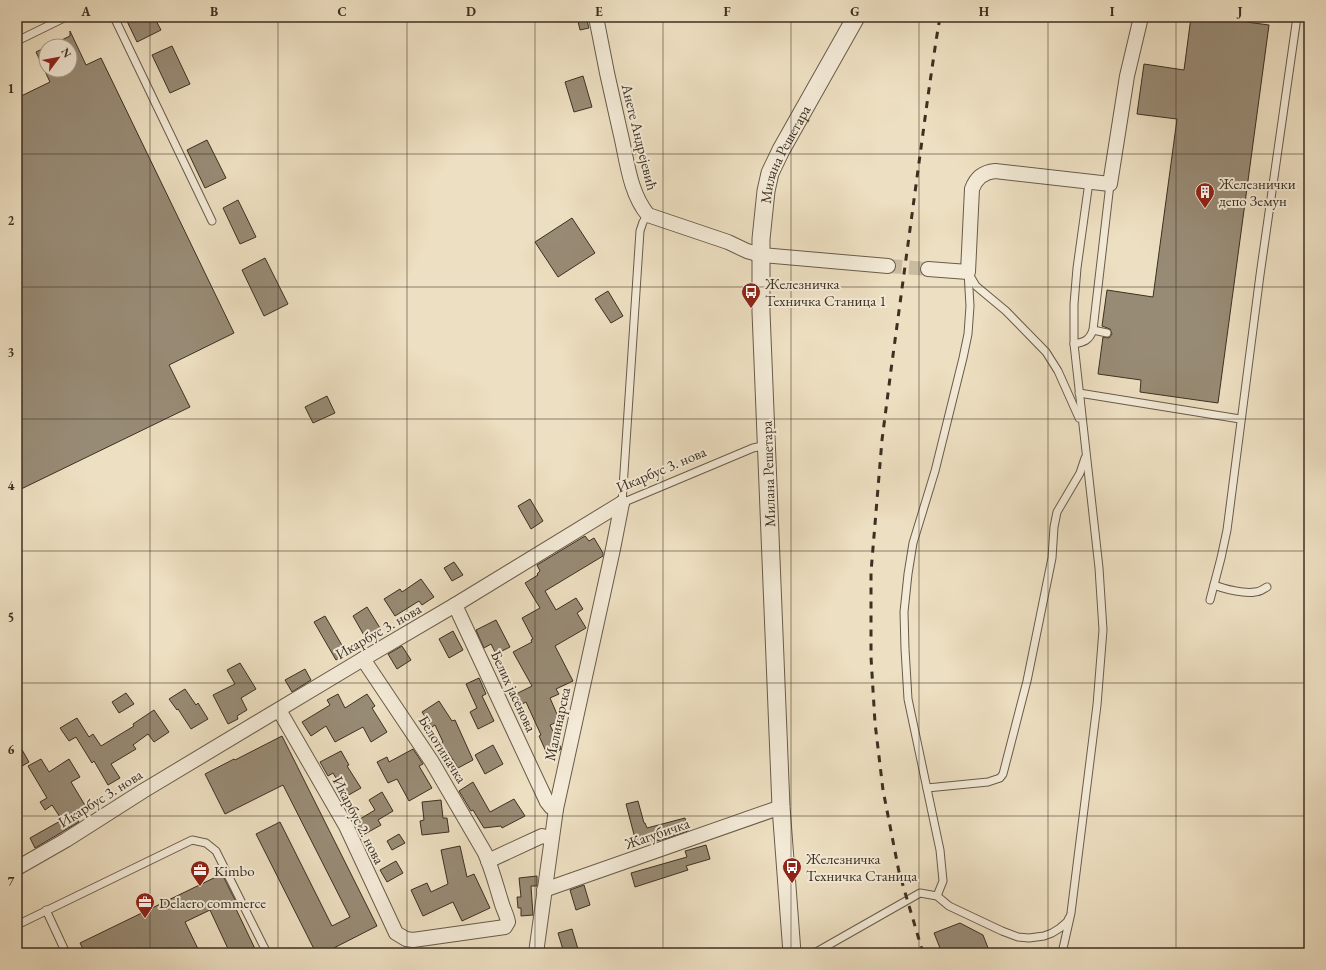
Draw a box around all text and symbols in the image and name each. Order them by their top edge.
text: A [80,3,91,20]
text: B [210,3,218,20]
text: C [337,3,347,20]
text: D [466,3,476,20]
text: E [595,3,603,20]
text: F [723,3,731,20]
text: G [850,3,860,20]
text: H [979,3,990,20]
text: I [1110,3,1115,20]
text: J [1236,3,1243,20]
north arrow [38,38,78,78]
text: N [58,45,75,60]
text: 1 [8,80,15,97]
street label: Анете Андрејевић [617,81,662,192]
street label: Милана Решетара [755,101,814,204]
place label: Железнички депо Земун [1218,174,1296,210]
building icon: Железнички депо Земун [1194,181,1216,209]
text: 2 [8,212,15,229]
place label: Железничка Техничка Станица 1 [764,274,886,310]
bus stop icon: Железничка Техничка Станица 1 [740,281,762,309]
text: 3 [8,344,15,361]
street label: Милана Решетара [757,420,779,528]
street label: Икарбус 3. нова [613,441,709,497]
text: 4 [8,477,15,494]
street label: Икарбус 3. нова [332,599,424,663]
text: 5 [8,609,14,626]
street label: Белих јасенова [487,647,541,735]
street label: Малинарска [540,685,574,763]
street label: Белотиначка [415,712,471,786]
text: 6 [8,741,15,758]
street label: Икарбус 3. нова [54,764,146,832]
street label: Икарбус 2. нова [329,773,389,867]
street label: Жагубичка [621,813,692,853]
place label: Железничка Техничка Станица [805,849,917,885]
bus stop icon: Железничка Техничка Станица [781,856,803,884]
office icon: Kimbo [189,859,211,887]
place label: Kimbo [214,861,255,880]
text: 7 [8,873,15,890]
office icon: Delaero commerce [134,891,156,919]
place label: Delaero commerce [159,893,266,912]

